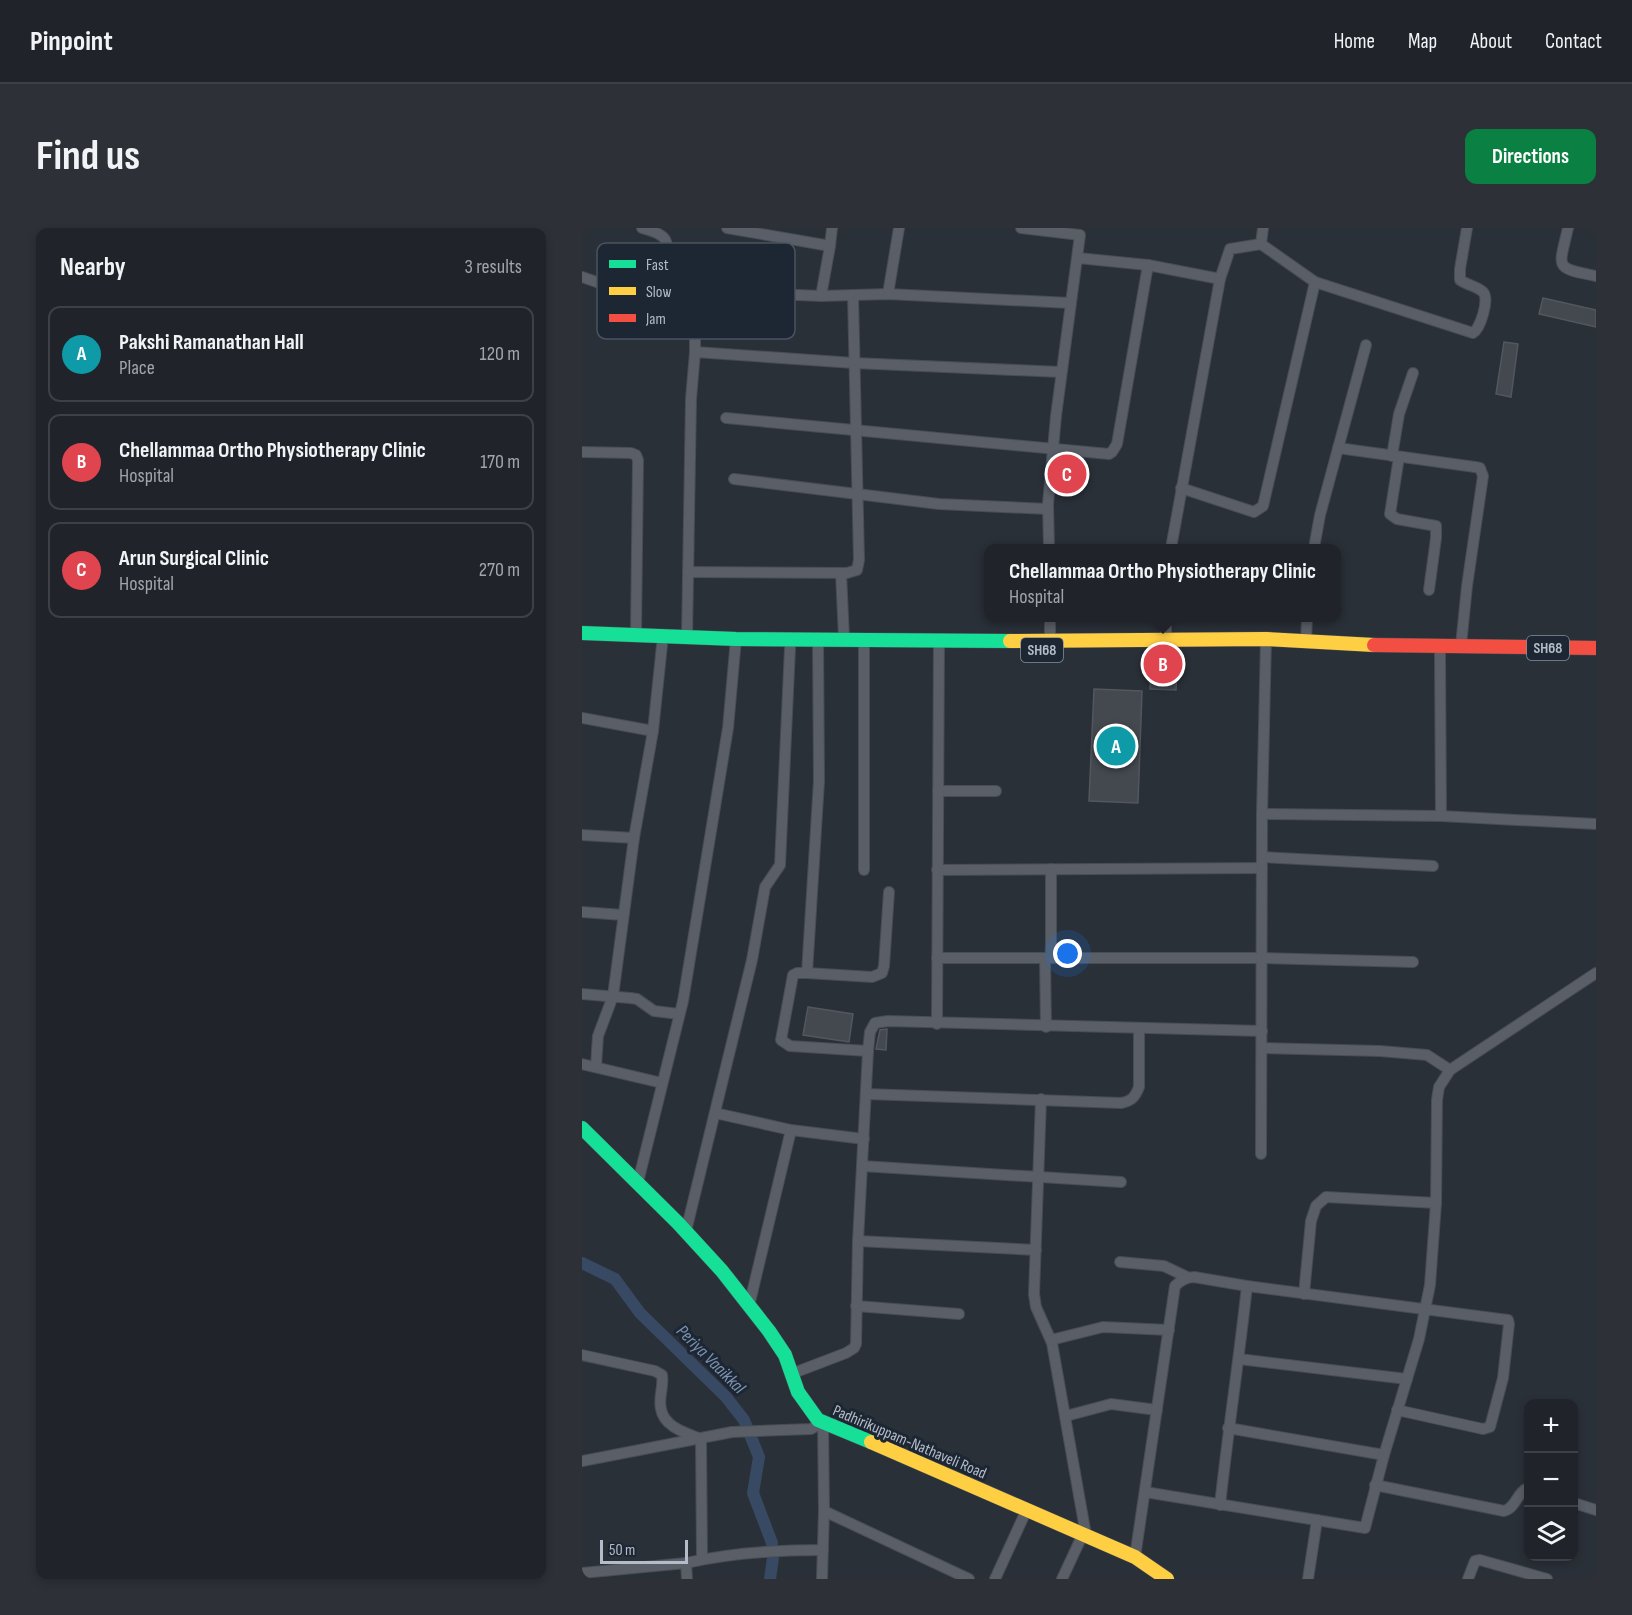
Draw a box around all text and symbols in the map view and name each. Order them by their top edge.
text: Pinpoint [30,25,113,58]
text: Home [1334,29,1375,54]
text: Map [1408,29,1437,54]
text: About [1470,29,1512,54]
text: Contact [1545,29,1602,54]
button: Directions [1465,129,1596,184]
text: Find us [36,131,140,182]
legend [597,243,795,339]
text: Nearby [60,252,126,283]
text: 3 results [465,255,522,279]
text: Fast [646,256,669,275]
text: Slow [646,283,671,302]
text: Jam [645,310,666,329]
text: Pakshi Ramanathan Hall [119,329,304,356]
text: A [77,342,86,366]
text: 120 m [480,342,520,366]
text: Place [119,356,155,380]
text: Chellammaa Ortho Physiotherapy Clinic [119,437,426,464]
text: B [77,450,86,474]
text: 170 m [480,450,520,474]
pin: C [1048,452,1086,496]
text: Hospital [119,464,174,488]
popup [984,544,1341,622]
text: Arun Surgical Clinic [119,545,269,572]
text: C [76,558,87,582]
text: 270 m [479,558,520,582]
text: Chellammaa Ortho Physiotherapy Clinic [1009,558,1316,585]
text: Hospital [119,572,174,596]
text: Hospital [1009,585,1064,609]
road number: SH68 [1527,636,1569,660]
road number: SH68 [1021,638,1063,662]
pin: B [1144,642,1182,686]
pin: A [1096,724,1136,768]
your location [1053,939,1082,968]
water label: Periya Vaaikkal [672,1321,750,1399]
map controls [1524,1399,1578,1561]
button: + [1524,1399,1578,1453]
street label: Padhirikuppam-Nathaveli Road [830,1401,989,1483]
button: − [1524,1453,1578,1507]
button: layers [1524,1507,1578,1561]
scale bar [600,1537,688,1564]
text: 50 m [609,1541,635,1560]

